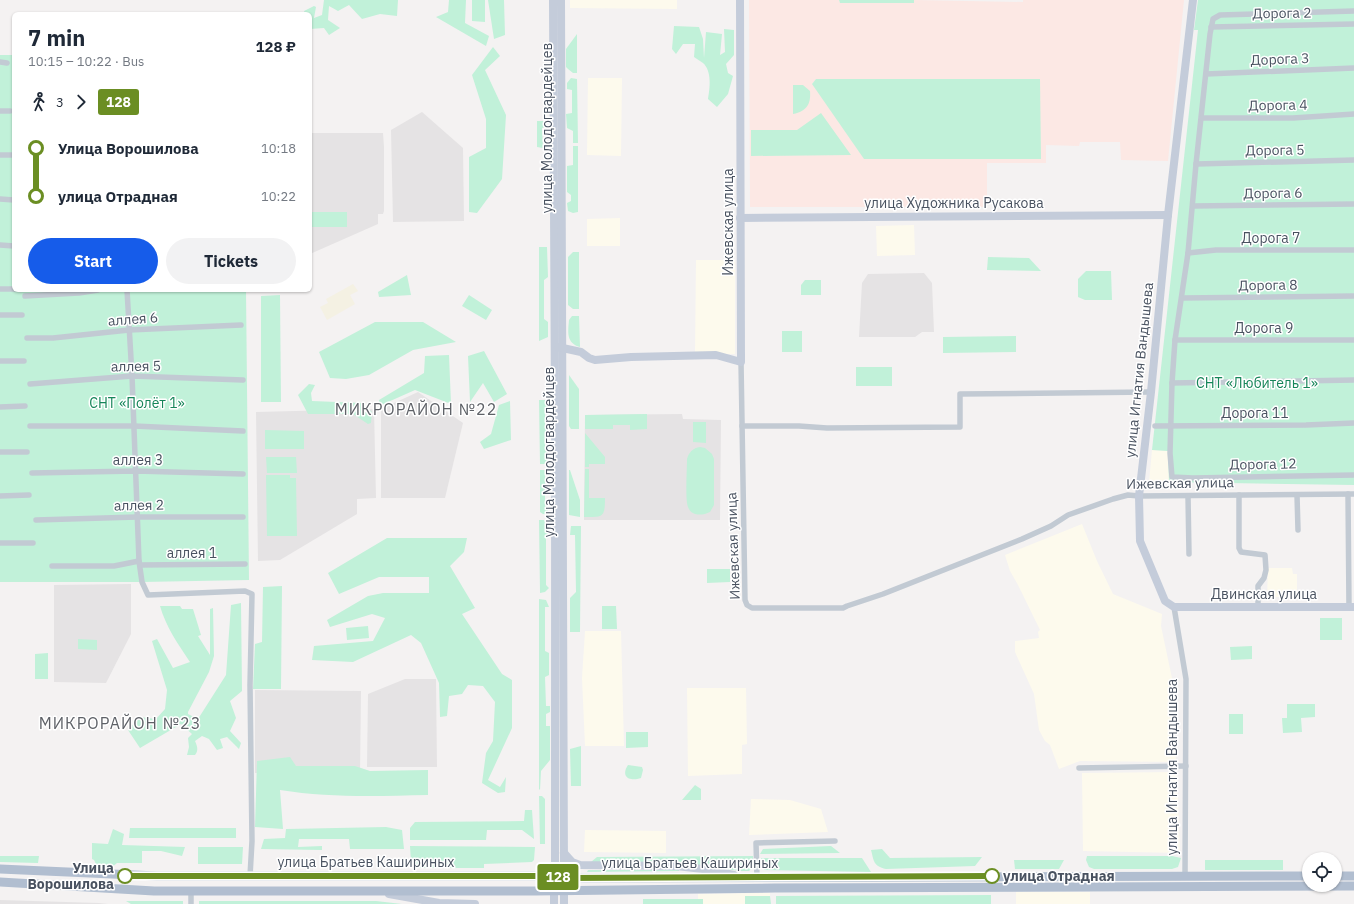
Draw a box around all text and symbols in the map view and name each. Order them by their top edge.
street label: Дорога 2 [1252,3,1312,23]
text: 7 min [28,23,85,52]
text: 128 ₽ [256,37,296,56]
street label: улица Молодогвардейцев [538,43,556,213]
street label: Дорога 3 [1250,49,1310,69]
text: 10:15 – 10:22 · Bus [28,53,144,70]
icon: walk [28,91,50,113]
icon: forward [70,91,92,113]
text: 128 [106,93,131,111]
text: 3 [56,94,64,111]
street label: Дорога 4 [1248,95,1308,115]
text: Улица Ворошилова [58,139,199,158]
text: 10:18 [261,140,296,157]
street label: Дорога 5 [1245,140,1305,160]
street label: Ижевская улица [719,168,737,276]
street label: Дорога 6 [1243,183,1303,203]
text: улица Отрадная [58,187,178,206]
text: 10:22 [261,188,296,205]
street label: улица Художника Русакова [864,194,1044,212]
street label: Дорога 7 [1242,229,1300,247]
button: Start [28,238,158,284]
button: Tickets [166,238,296,284]
street label: Дорога 8 [1238,275,1298,295]
street label: улица Игнатия Вандышева [1121,281,1157,459]
street label: аллея 6 [107,308,159,330]
street label: Дорога 9 [1235,319,1293,337]
street label: аллея 5 [111,357,161,375]
street label: улица Молодогвардейцев [540,367,558,537]
park label: СНТ «Любитель 1» [1196,374,1318,392]
park label: СНТ «Полёт 1» [89,394,185,412]
district label: МИКРОРАЙОН №22 [335,399,497,419]
street label: Дорога 11 [1221,404,1289,422]
street label: аллея 3 [113,451,163,469]
street label: Дорога 12 [1229,454,1297,474]
street label: Ижевская улица [1126,473,1234,493]
street label: Ижевская улица [722,491,744,600]
street label: аллея 2 [114,496,164,514]
street label: аллея 1 [167,544,217,562]
street label: Двинская улица [1211,585,1318,603]
street label: улица Игнатия Вандышева [1163,678,1181,855]
district label: МИКРОРАЙОН №23 [39,713,201,733]
map controls [1302,852,1342,892]
button: locate [1302,852,1342,892]
street label: улица Братьев Кашириных [278,853,454,871]
street label: улица Братьев Кашириных [602,854,778,872]
place label: Улица Ворошилова [28,859,114,893]
line badge: 128 [535,864,581,890]
place label: улица Отрадная [1003,867,1115,885]
marker: Улица Ворошилова [117,868,133,884]
text: 128 [545,868,571,886]
marker: улица Отрадная [984,868,1000,884]

